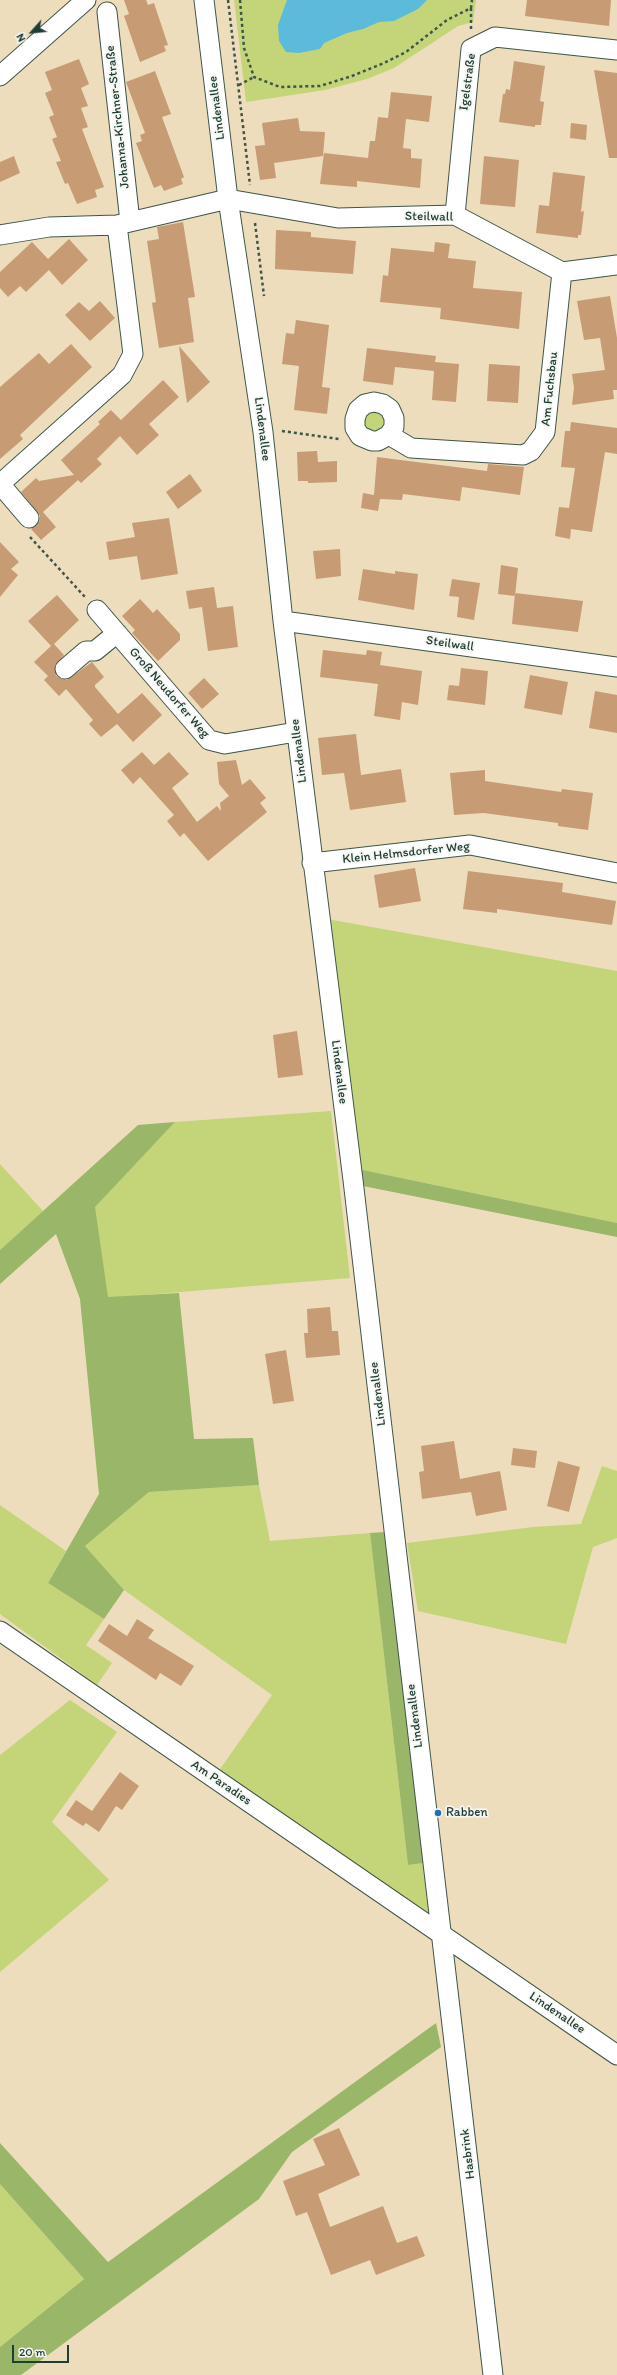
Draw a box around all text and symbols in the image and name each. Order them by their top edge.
north arrow [12,12,52,52]
text: N [13,31,28,44]
street label: Johanna-Kirchner-Straße [103,45,133,189]
street label: Igelstraße [456,52,480,112]
street label: Lindenallee [205,75,229,141]
street label: Steilwall [405,209,453,225]
street label: Am Fuchsbau [538,351,562,427]
street label: Lindenallee [250,396,274,462]
street label: Steilwall [425,633,475,655]
street label: Groß Neudorfer Weg [125,644,213,742]
street label: Lindenallee [287,718,311,784]
street label: Klein Helmsdorfer Weg [342,839,470,867]
street label: Lindenallee [327,1039,351,1105]
street label: Lindenallee [366,1361,390,1427]
street label: Lindenallee [403,1683,427,1749]
street label: Am Paradies [188,1757,254,1809]
place label: Rabben [446,1805,488,1821]
marker: Rabben [433,1808,443,1818]
street label: Lindenallee [526,1989,588,2037]
street label: Hasbrink [457,2128,479,2180]
scale bar [14,2337,71,2363]
text: 20 m [19,2345,46,2359]

